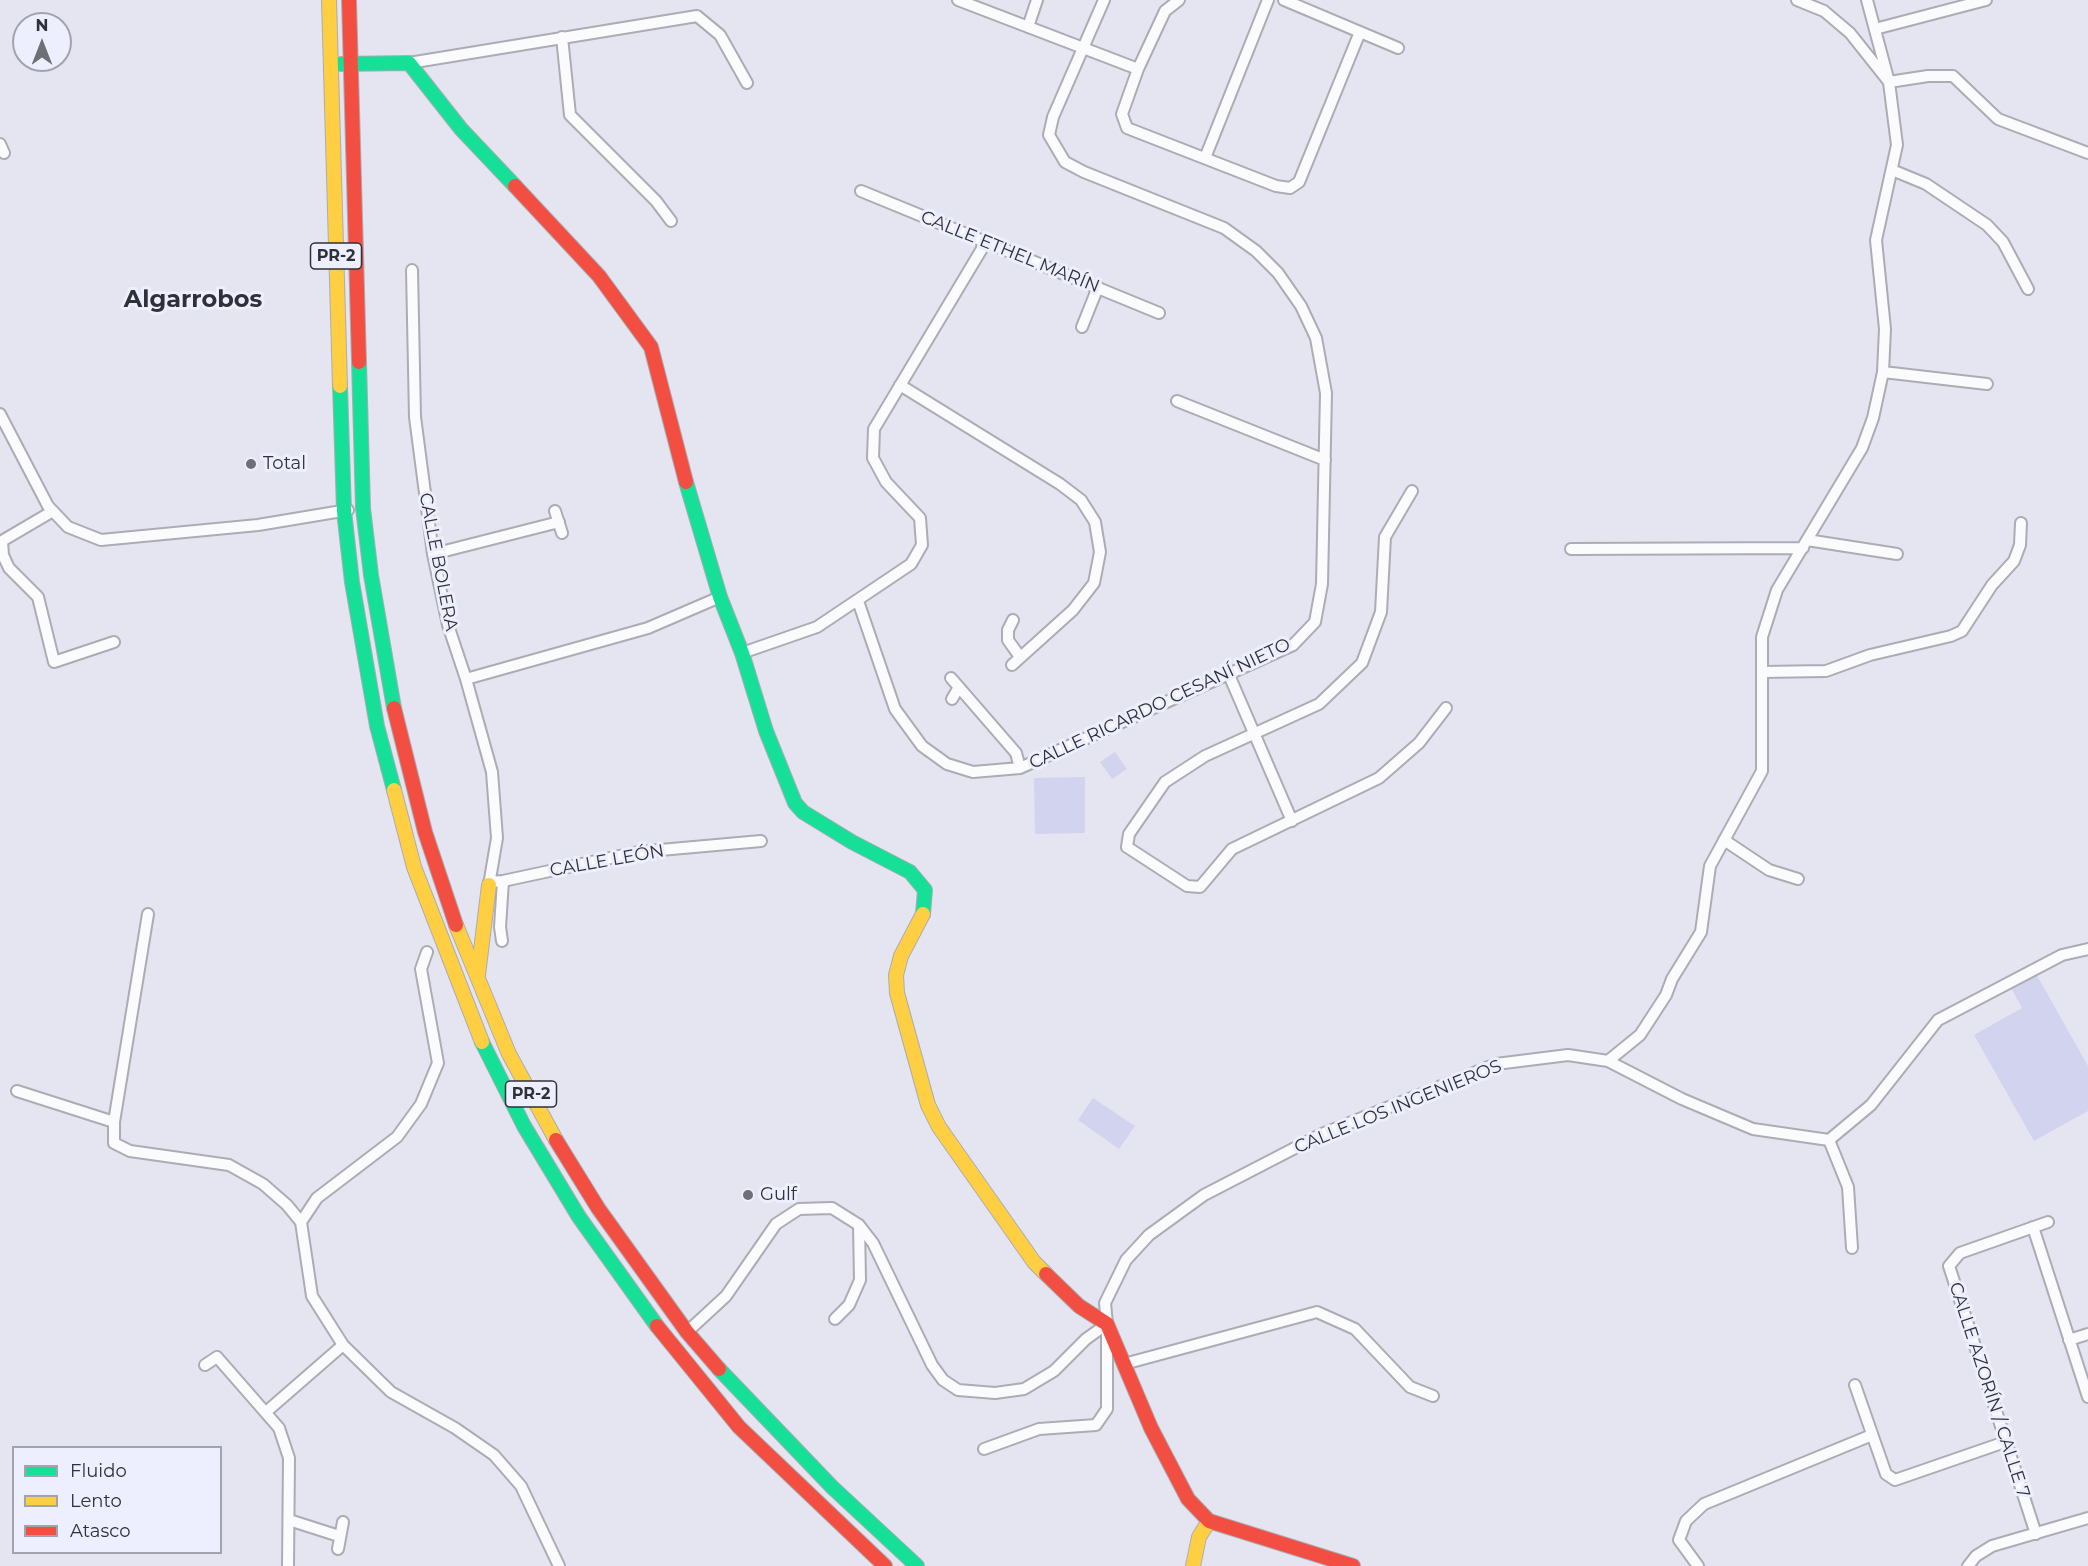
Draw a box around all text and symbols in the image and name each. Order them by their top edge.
north arrow [12,12,72,72]
text: N [36,16,48,35]
street label: CALLE ETHEL MARÍN [917,206,1103,298]
road number: PR-2 [310,243,362,269]
district label: Algarrobos [124,286,262,314]
place label: Total [263,453,306,475]
marker: Total [244,457,258,471]
street label: CALLE BOLERA [414,491,462,633]
street label: CALLE RICARDO CESANÍ NIETO [1026,634,1294,774]
street label: CALLE LEÓN [548,840,666,882]
street label: CALLE LOS INGENIEROS [1291,1055,1505,1159]
road number: PR-2 [506,1081,556,1107]
place label: Gulf [760,1184,797,1206]
marker: Gulf [741,1188,755,1202]
street label: CALLE AZORÍN / CALLE 7 [1944,1280,2034,1500]
legend [12,1446,222,1554]
text: Fluido [70,1460,127,1482]
text: Lento [70,1490,122,1512]
text: Atasco [70,1520,130,1542]

